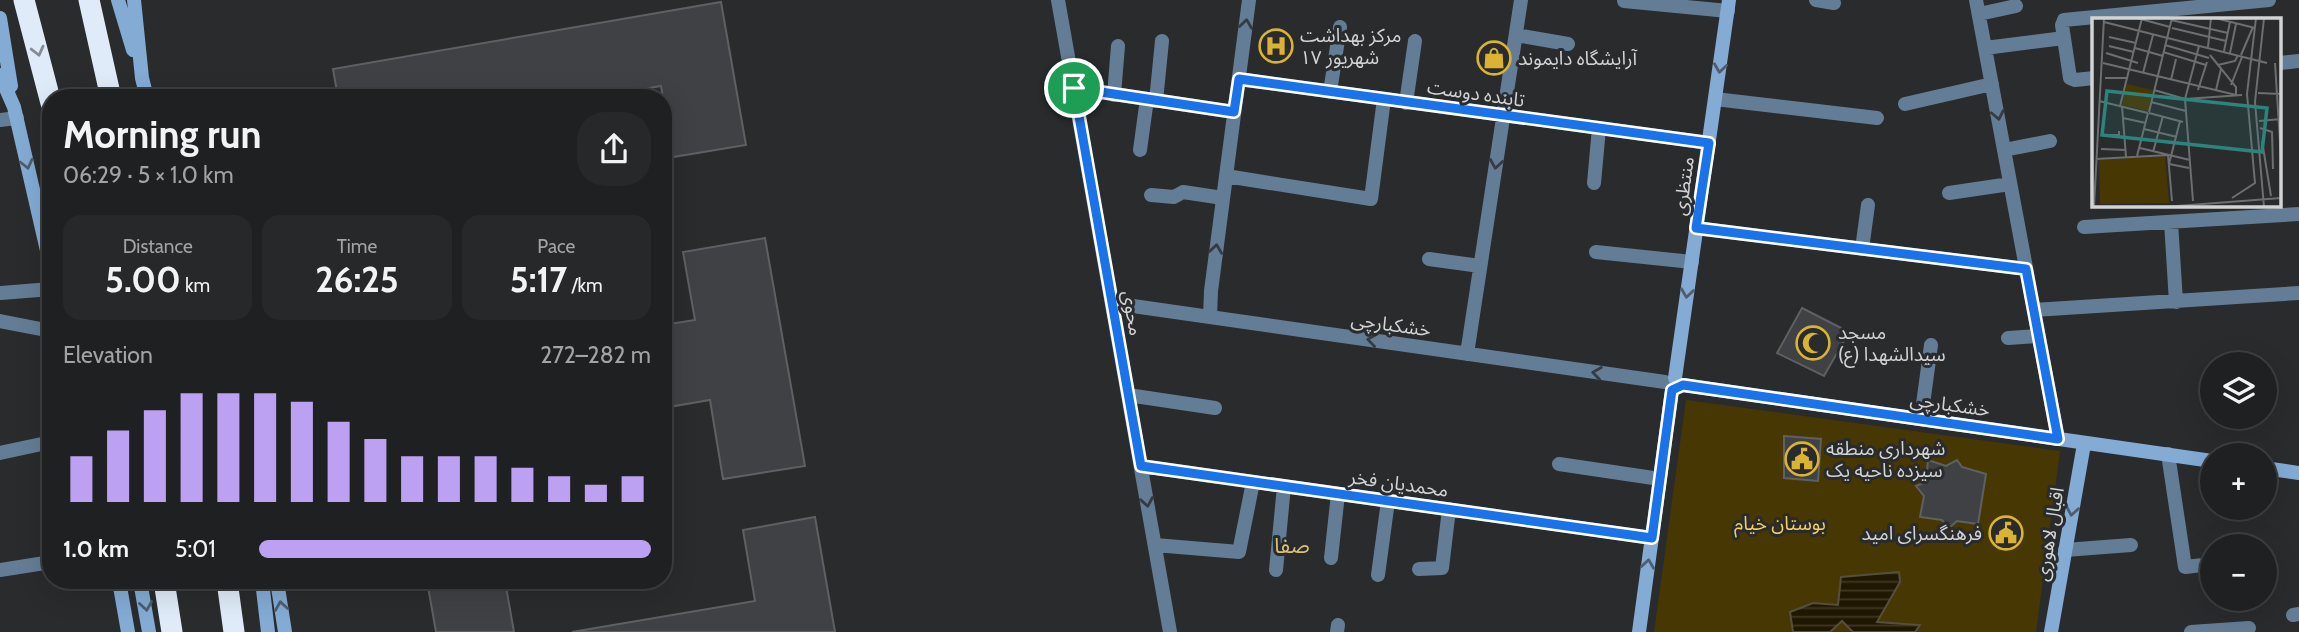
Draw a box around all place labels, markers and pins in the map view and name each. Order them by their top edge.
place label: مرکز بهداشت ۱۷ شهریور [1300,24,1401,69]
hospital icon: مرکز بهداشت ۱۷ شهریور [1257,27,1295,65]
shop icon: آرایشگاه دایموند [1475,39,1513,77]
place label: آرایشگاه دایموند [1518,47,1638,70]
pin [1044,58,1104,118]
place label: مسجد سیدالشهدا (ع) [1838,321,1946,368]
mosque icon: مسجد سیدالشهدا (ع) [1794,324,1832,362]
place label: شهرداری منطقه سیزده ناحیه یک [1826,437,1945,482]
public building icon: شهرداری منطقه سیزده ناحیه یک [1783,440,1821,478]
public building icon: فرهنگسرای امید [1987,514,2025,552]
place label: فرهنگسرای امید [1862,522,1982,545]

